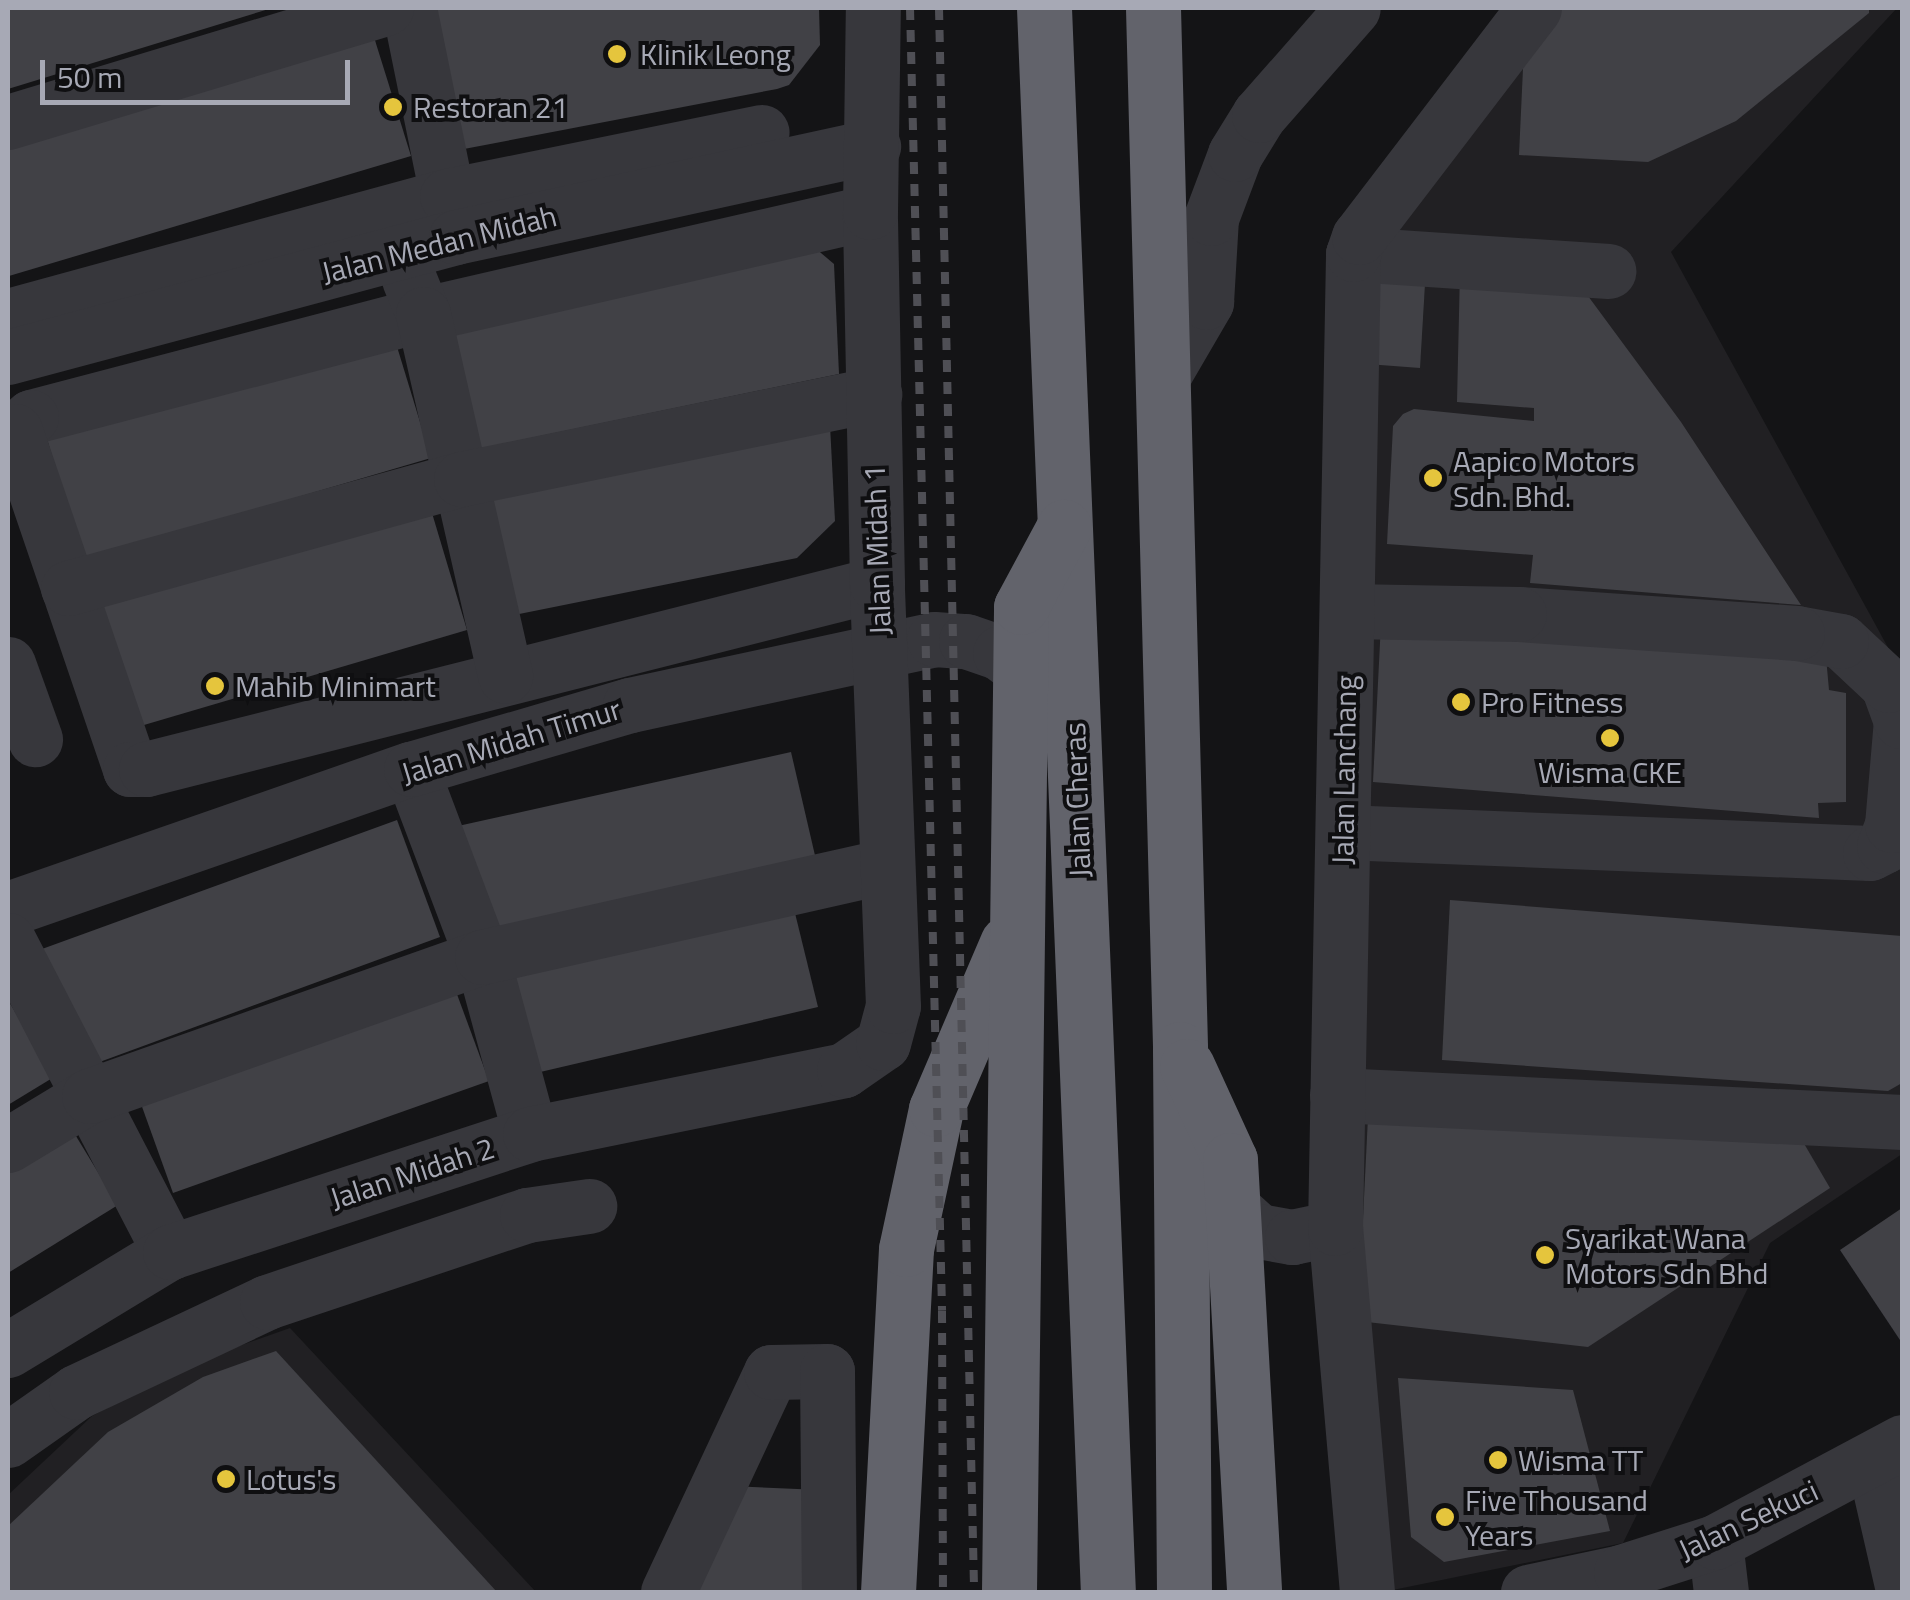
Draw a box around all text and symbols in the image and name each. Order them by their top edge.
place label: Klinik Leong [640,36,791,72]
scale bar [45,40,355,102]
marker: Klinik Leong [604,41,630,67]
text: 50 m [57,54,122,100]
place label: Restoran 21 [413,89,568,125]
marker: Restoran 21 [382,96,404,118]
street label: Jalan Medan Midah [318,197,560,291]
place label: Aapico Motors Sdn. Bhd. [1453,443,1635,514]
street label: Jalan Midah 1 [856,464,898,636]
marker: Aapico Motors Sdn. Bhd. [1422,467,1444,489]
place label: Mahib Minimart [235,668,436,704]
marker: Mahib Minimart [204,675,226,697]
street label: Jalan Lanchang [1324,675,1364,865]
place label: Pro Fitness [1481,684,1623,720]
street label: Jalan Midah Timur [397,691,625,791]
marker: Pro Fitness [1450,691,1472,713]
street label: Jalan Cheras [1056,722,1098,878]
marker: Wisma CKE [1599,727,1621,749]
place label: Wisma CKE [1538,754,1682,790]
street label: Jalan Midah 2 [325,1130,499,1216]
place label: Syarikat Wana Motors Sdn Bhd [1565,1220,1768,1290]
marker: Syarikat Wana Motors Sdn Bhd [1534,1244,1556,1266]
place label: Wisma TT [1518,1442,1643,1478]
marker: Wisma TT [1487,1449,1509,1471]
place label: Lotus's [246,1461,336,1497]
marker: Lotus's [215,1468,237,1490]
street label: Jalan Sekuci [1673,1472,1823,1568]
place label: Five Thousand Years [1465,1482,1648,1552]
marker: Five Thousand Years [1434,1506,1456,1528]

